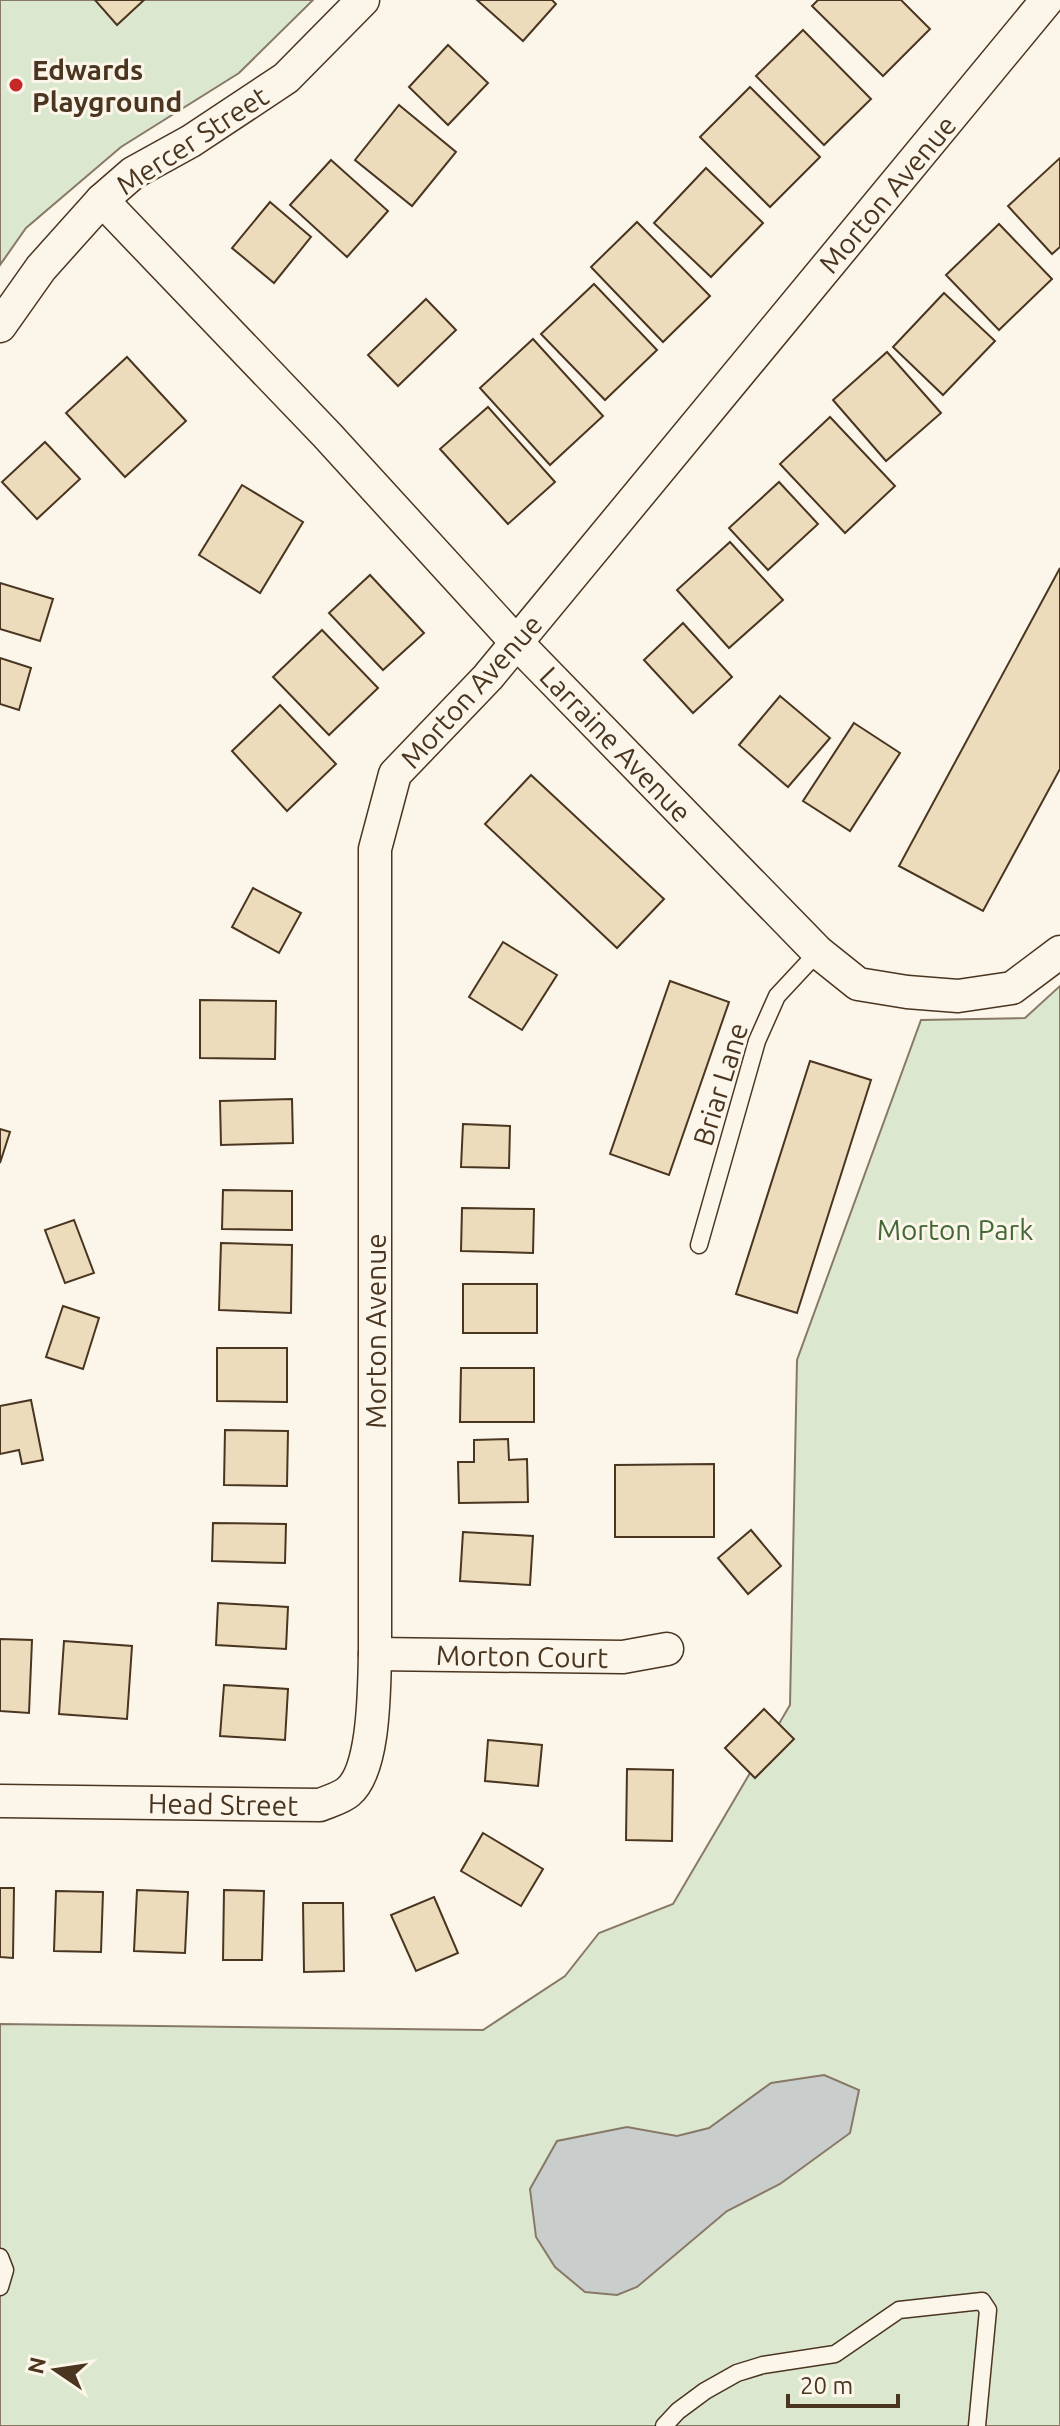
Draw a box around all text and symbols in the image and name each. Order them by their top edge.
place label: Edwards Playground [32,54,182,117]
marker: Edwards Playground [7,76,25,94]
street label: Mercer Street [111,80,273,200]
street label: Morton Avenue [812,109,962,279]
street label: Morton Avenue [394,608,548,774]
street label: Larraine Avenue [534,660,698,828]
street label: Briar Lane [687,1019,753,1149]
park label: Morton Park [877,1214,1033,1245]
street label: Morton Avenue [360,1233,391,1429]
street label: Morton Court [436,1639,608,1673]
street label: Head Street [148,1787,298,1821]
north arrow [16,2330,96,2410]
text: N [22,2355,50,2376]
scale bar [788,2358,898,2408]
text: 20 m [800,2372,853,2399]

